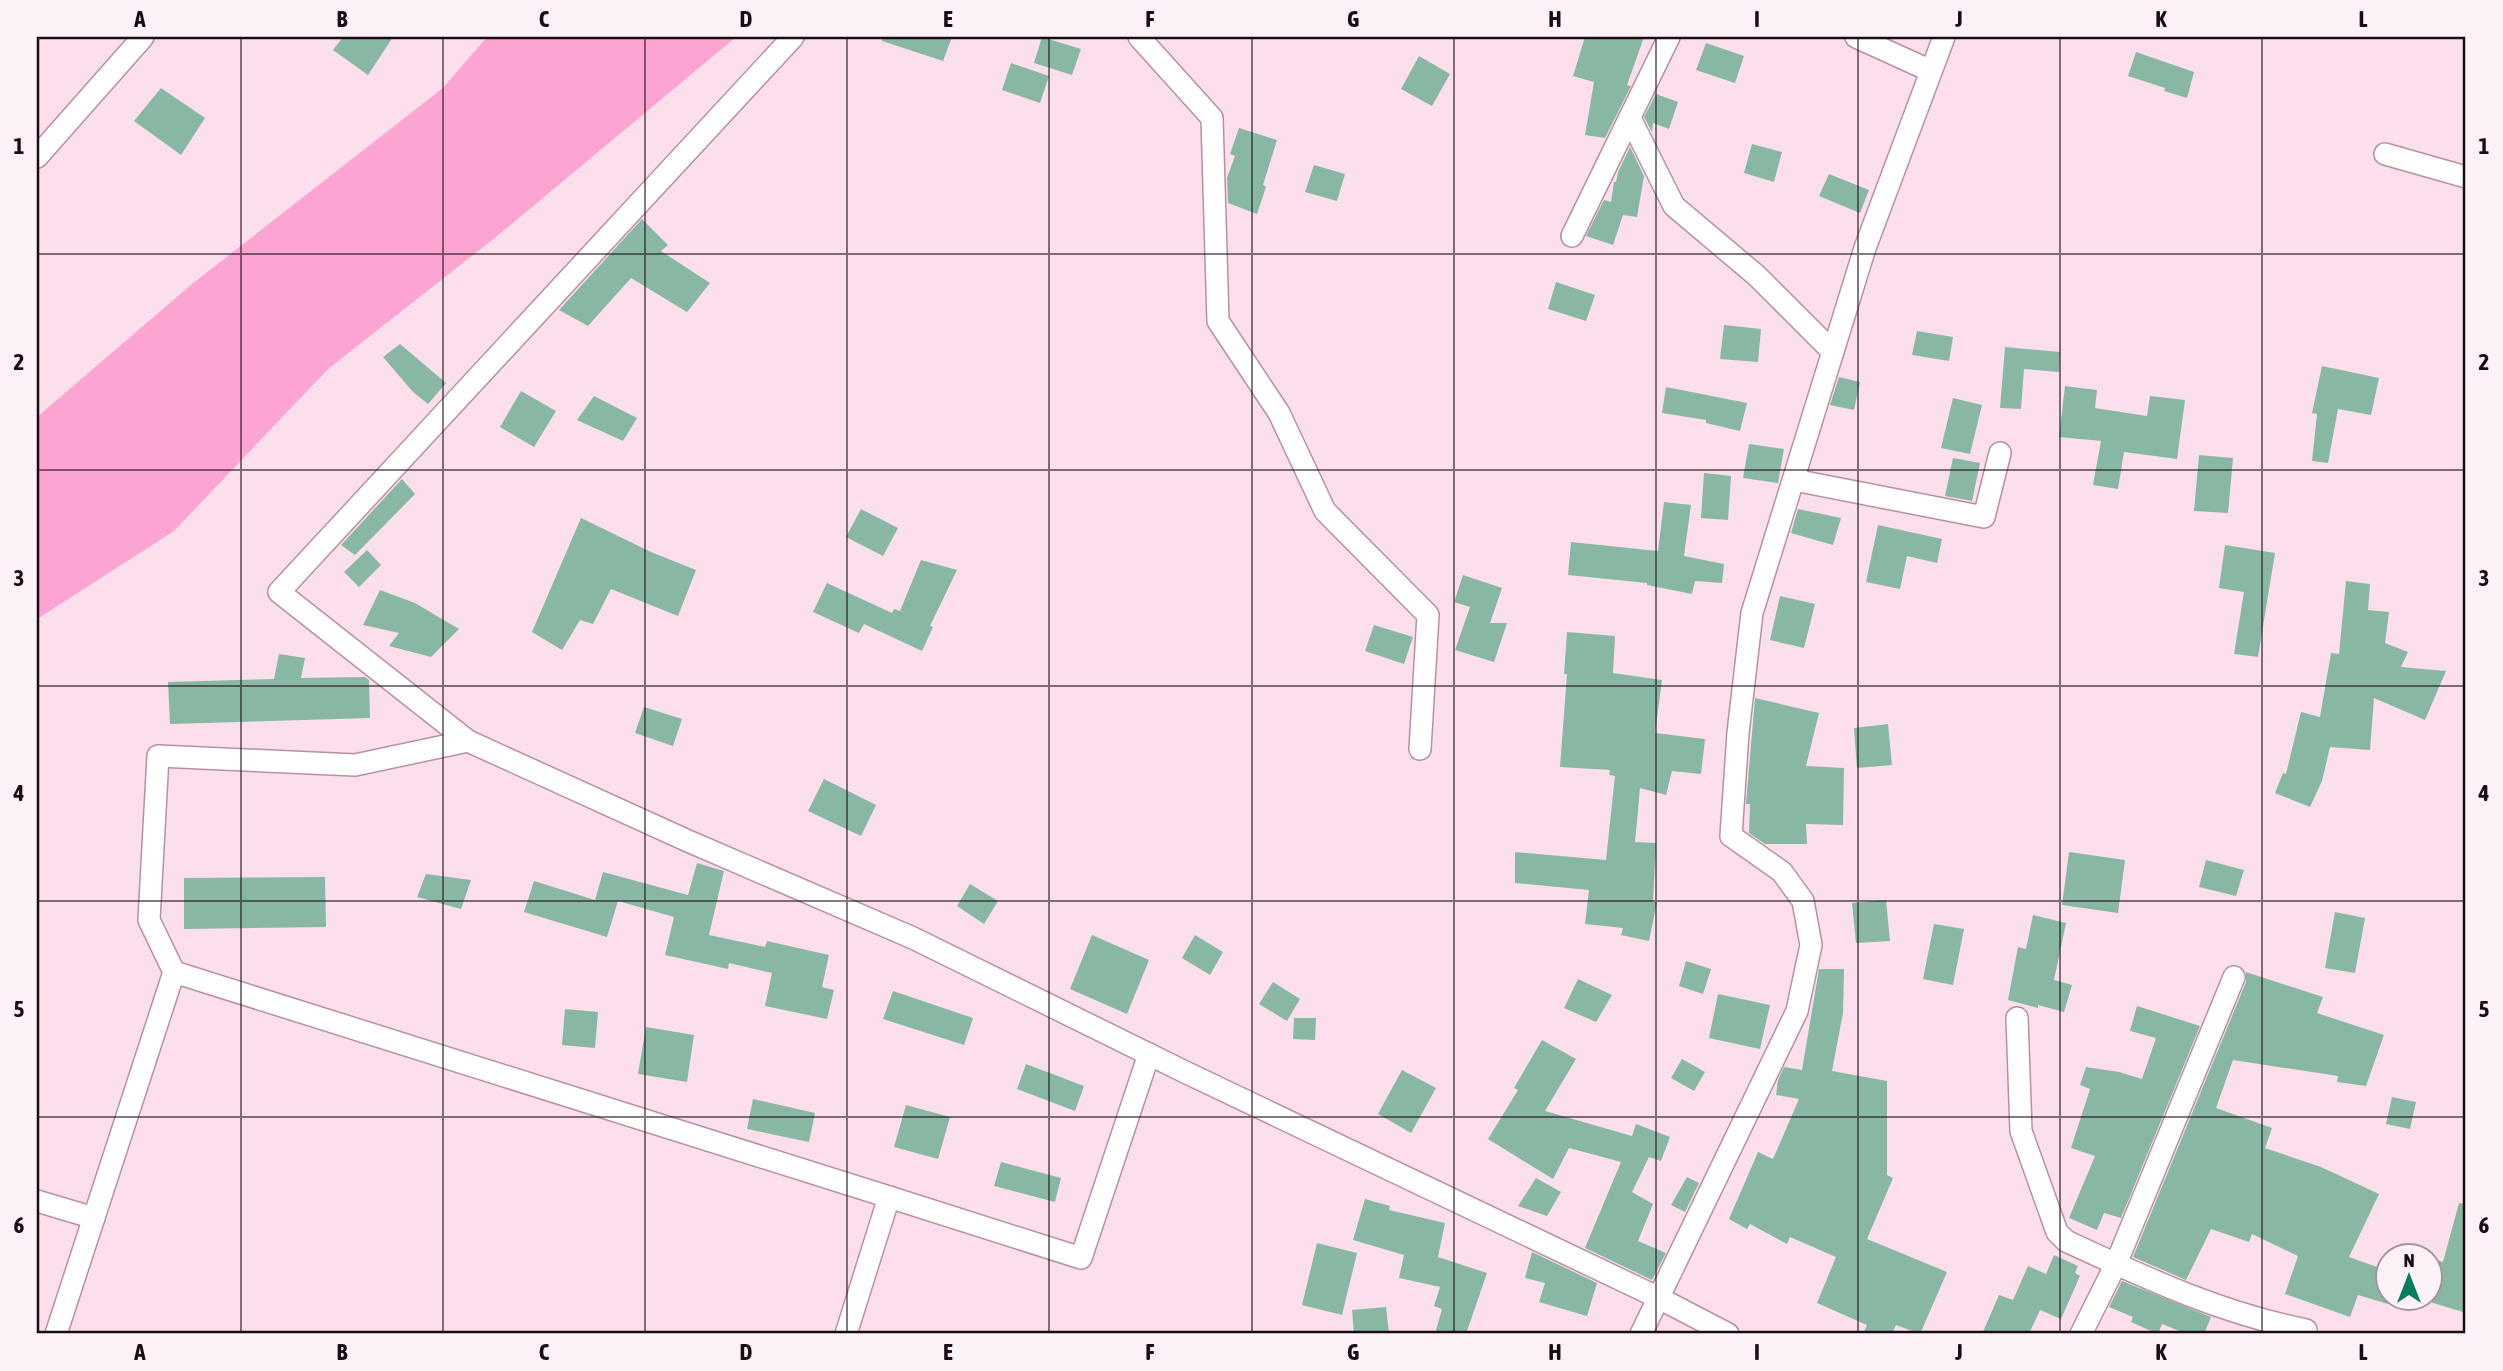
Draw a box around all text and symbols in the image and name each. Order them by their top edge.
text: A [133,6,146,32]
text: B [337,6,348,32]
text: C [539,6,550,32]
text: D [740,6,753,32]
text: E [943,6,953,32]
text: F [1145,6,1155,32]
text: G [1347,6,1359,32]
text: H [1548,6,1562,32]
text: I [1754,6,1760,32]
text: J [1954,6,1963,32]
text: K [2155,6,2167,32]
text: L [2359,6,2368,32]
text: 1 [14,133,25,159]
text: 1 [2479,133,2490,159]
text: 2 [14,349,24,375]
text: 2 [2479,349,2489,375]
text: 3 [14,565,24,591]
text: 3 [2479,565,2489,591]
text: 4 [13,780,25,806]
text: 4 [2478,780,2490,806]
text: 5 [14,996,25,1022]
text: 5 [2479,996,2490,1022]
text: 6 [14,1212,25,1238]
text: 6 [2479,1212,2490,1238]
north arrow [2374,1242,2444,1312]
text: N [2403,1249,2415,1271]
text: A [133,1339,146,1365]
text: B [337,1339,348,1365]
text: C [539,1339,550,1365]
text: D [740,1339,753,1365]
text: E [943,1339,953,1365]
text: F [1145,1339,1155,1365]
text: G [1347,1339,1359,1365]
text: H [1548,1339,1562,1365]
text: I [1754,1339,1760,1365]
text: J [1954,1339,1963,1365]
text: K [2155,1339,2167,1365]
text: L [2359,1339,2368,1365]

